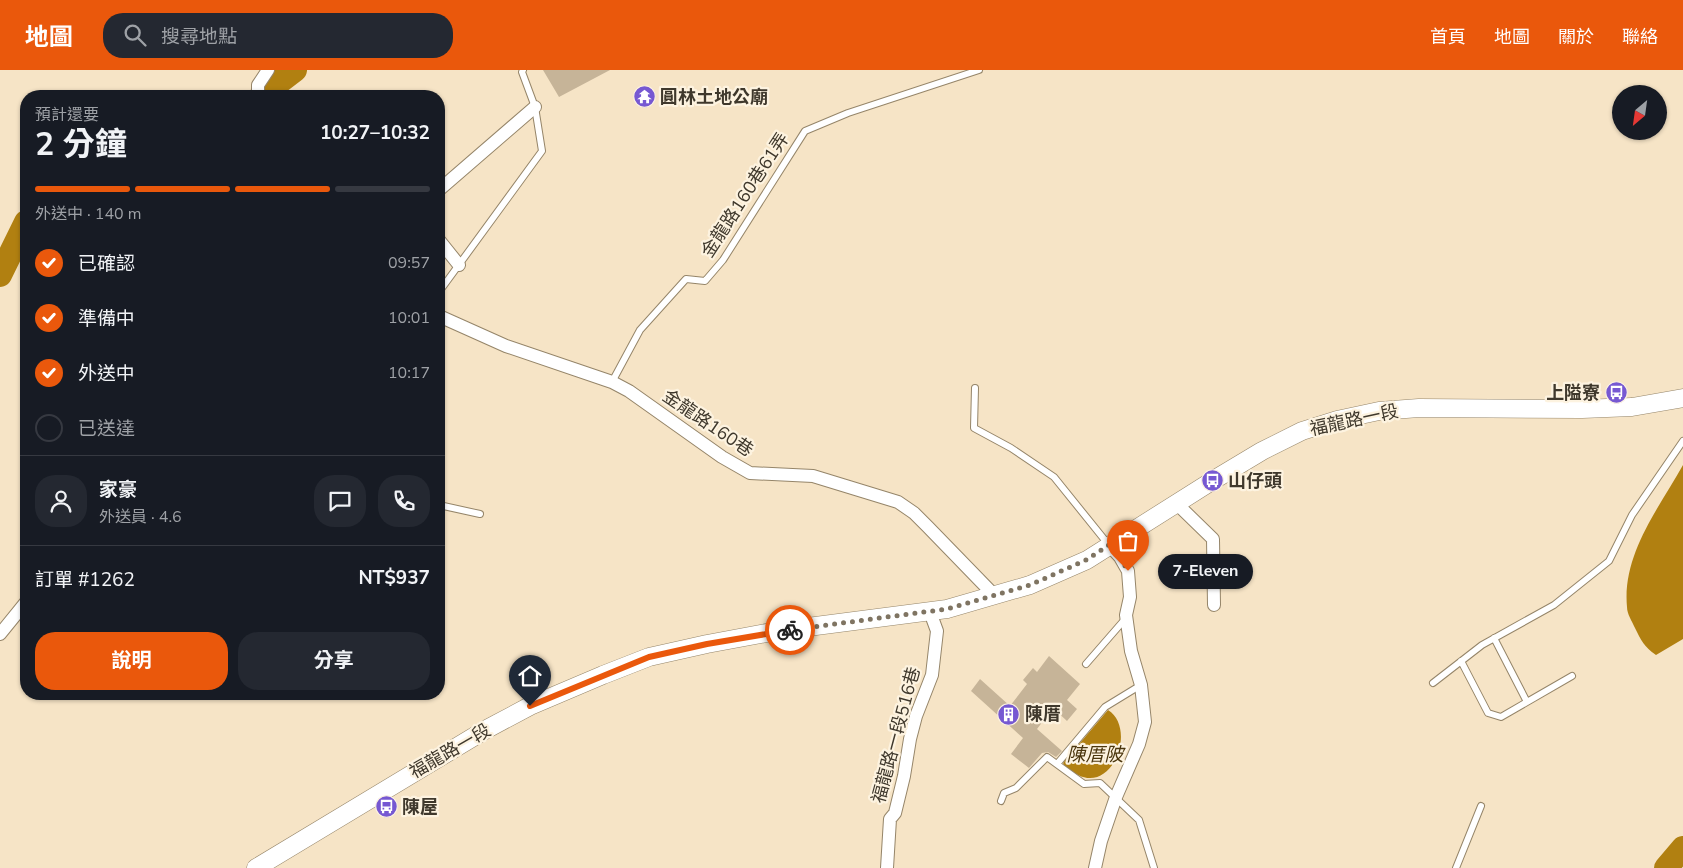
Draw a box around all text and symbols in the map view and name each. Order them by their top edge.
search box [103,13,453,58]
text: 地圖 [25,21,73,53]
icon: search [121,21,149,49]
text: 搜尋地點 [161,24,237,50]
text: 首頁 [1430,25,1466,49]
text: 地圖 [1494,25,1530,49]
text: 關於 [1558,25,1594,49]
text: 聯絡 [1622,25,1658,49]
temple icon: 圓林土地公廟 [632,85,656,109]
place label: 圓林土地公廟 [660,85,768,109]
north arrow [1612,85,1668,140]
map controls [1612,85,1667,140]
text: 預計還要 [35,104,99,126]
text: 10:27–10:32 [320,120,430,146]
text: 2 分鐘 [35,123,127,166]
street label: 金龍路160巷61弄 [696,128,794,262]
text: 外送中 · 140 m [35,203,141,225]
icon: check [35,249,63,277]
text: 已確認 [78,251,135,277]
text: 09:57 [388,252,430,274]
icon: check [35,304,63,332]
text: 準備中 [78,306,135,332]
text: 10:01 [388,307,430,329]
icon: check [35,359,63,387]
text: 外送中 [78,361,135,387]
text: 10:17 [388,362,430,384]
place label: 上隘寮 [1546,381,1600,405]
bus stop icon: 上隘寮 [1604,381,1628,405]
street label: 金龍路160巷 [658,384,758,462]
street label: 福龍路一段 [1307,399,1401,441]
text: 已送達 [78,416,135,442]
bus stop icon: 山仔頭 [1200,469,1224,493]
place label: 山仔頭 [1228,469,1282,493]
button: person [35,475,87,527]
button: chat [314,475,366,527]
button: phone [378,475,430,527]
text: 家豪 [99,477,137,503]
text: 外送員 · 4.6 [99,506,182,528]
pin [1107,520,1149,571]
icon: bag [1114,527,1142,555]
callout: 7-Eleven [1158,554,1253,588]
text: 7-Eleven [1173,560,1238,582]
text: NT$937 [358,565,430,591]
text: 訂單 #1262 [35,567,135,593]
courier [765,605,815,655]
icon: bike [776,616,804,644]
button: 說明 [35,632,228,690]
button: 分享 [238,632,430,690]
pin [509,655,551,706]
icon: home [516,662,544,690]
street label: 福龍路一段516巷 [866,664,926,806]
building icon: 陳厝 [997,702,1021,726]
place label: 陳厝 [1025,702,1061,726]
street label: 福龍路一段 [405,718,495,784]
water label: 陳厝陂 [1066,742,1126,768]
bus stop icon: 陳屋 [374,795,398,819]
place label: 陳屋 [402,795,438,819]

